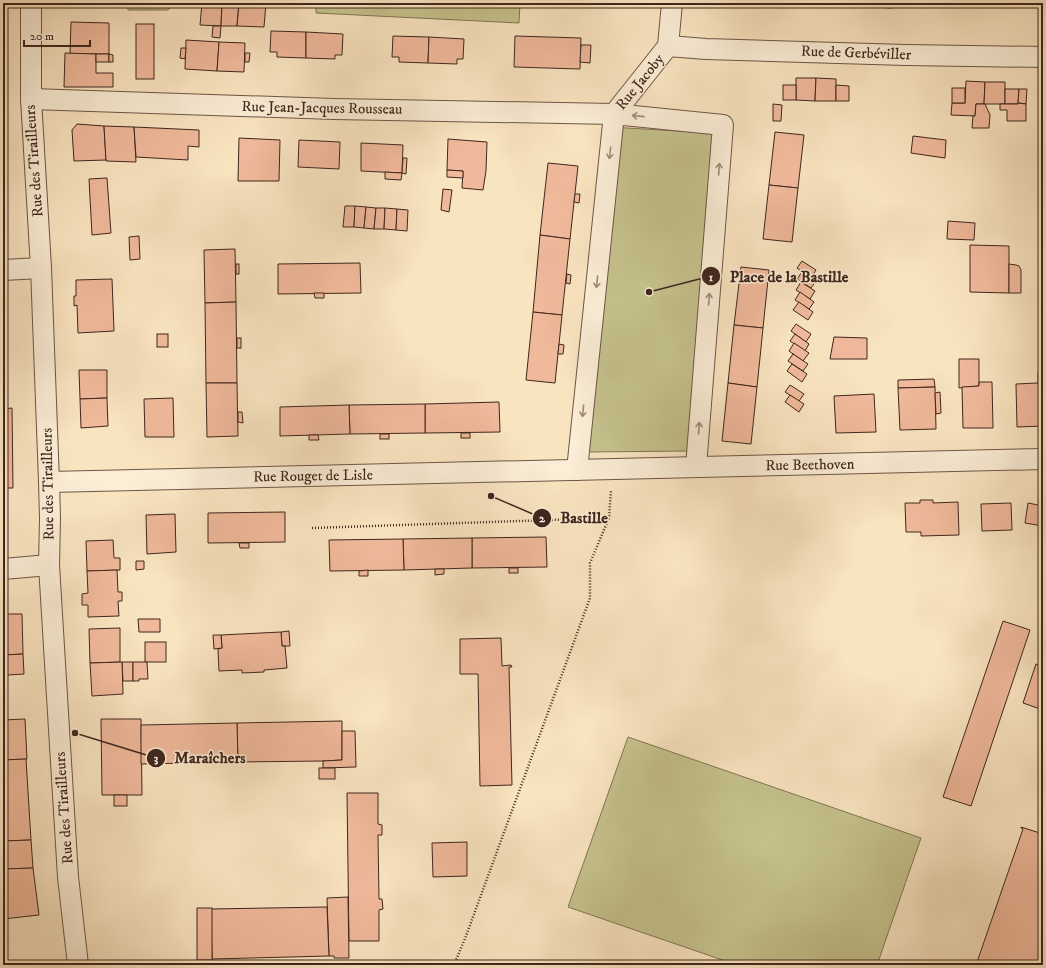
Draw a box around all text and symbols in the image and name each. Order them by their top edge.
scale bar [24,22,90,48]
text: 20 m [30,29,54,44]
street label: Rue de Gerbéviller [801,42,912,64]
street label: Rue Jacoby [612,49,669,114]
street label: Rue Jean-Jacques Rousseau [241,97,403,119]
street label: Rue des Tirailleurs [21,104,47,218]
one-way arrow [631,113,644,120]
one-way arrow [606,146,614,159]
one-way arrow [715,163,723,176]
callout: Place de la Bastille [701,262,856,290]
text: Place de la Bastille [730,267,849,287]
text: 1 [709,270,714,285]
one-way arrow [593,275,600,288]
one-way arrow [705,293,713,306]
one-way arrow [580,404,587,417]
one-way arrow [696,422,703,435]
street label: Rue des Tirailleurs [38,428,58,540]
street label: Rue Beethoven [765,455,855,475]
street label: Rue Rouget de Lisle [253,465,373,487]
callout: Bastille [532,504,616,532]
text: Bastille [560,508,608,528]
text: 2 [539,511,546,526]
callout: Maraîchers [146,744,254,772]
text: Maraîchers [174,748,246,768]
street label: Rue des Tirailleurs [51,751,77,865]
text: 3 [154,751,159,766]

